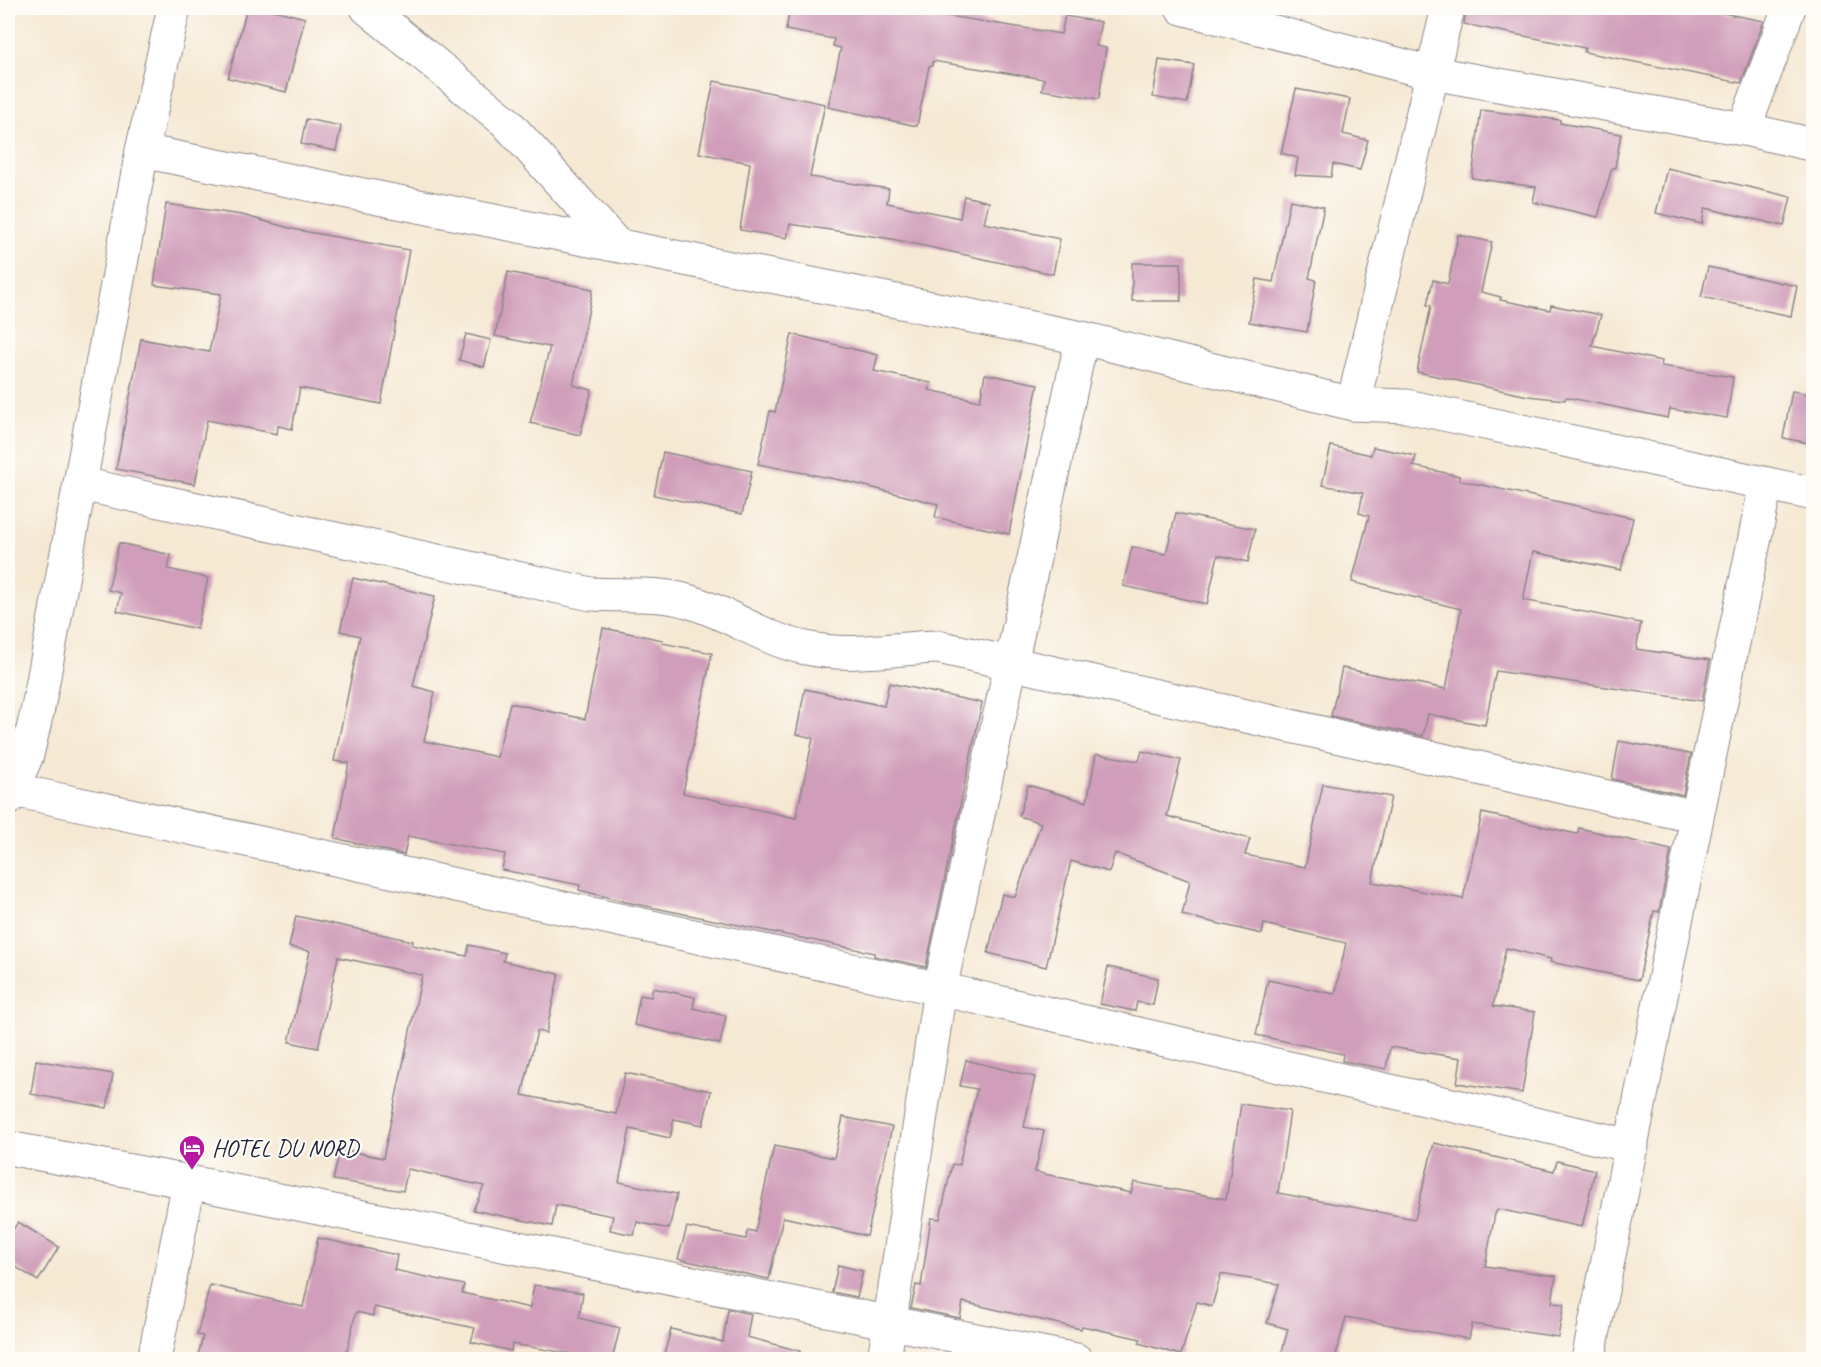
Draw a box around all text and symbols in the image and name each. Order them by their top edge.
hotel icon: HOTEL DU NORD [177,1133,207,1171]
place label: HOTEL DU NORD [212,1133,361,1163]

